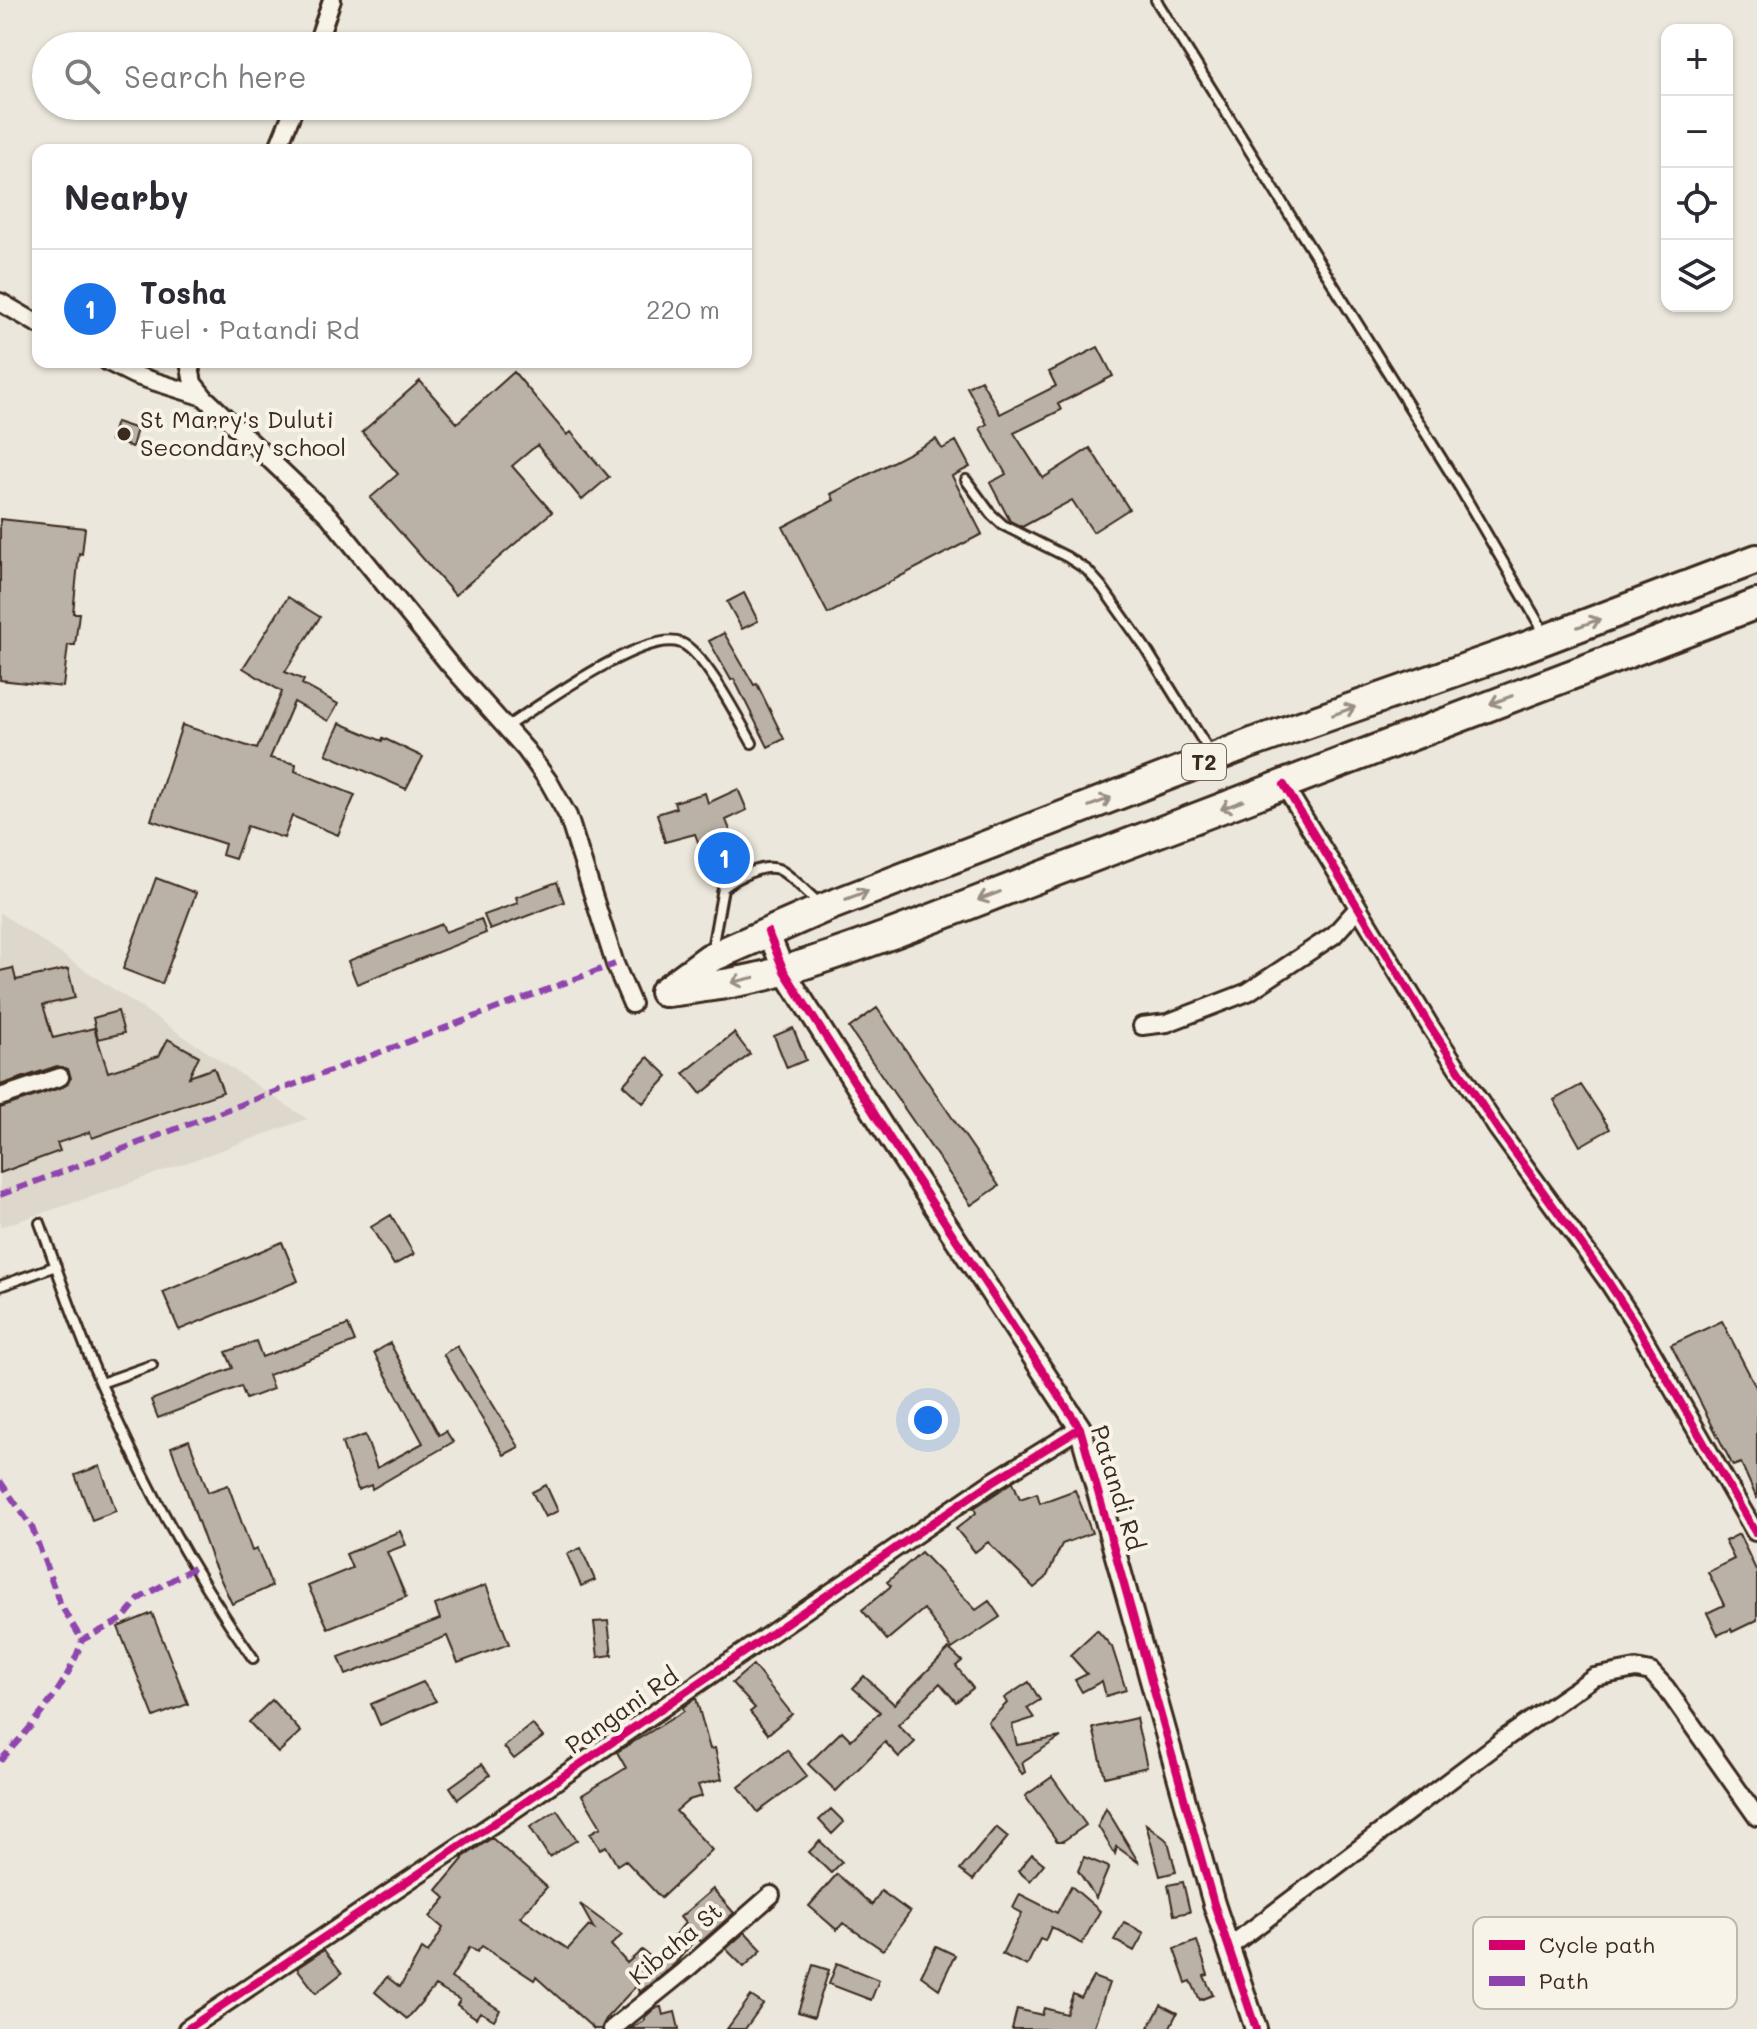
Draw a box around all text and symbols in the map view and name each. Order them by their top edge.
map controls [1661,24,1733,312]
button: + [1661,24,1733,96]
search box [32,32,752,120]
icon: search [60,54,104,98]
text: Search here [124,56,307,96]
button: − [1661,96,1733,168]
button: locate [1661,168,1733,240]
text: Nearby [64,174,189,219]
button: layers [1661,240,1733,312]
text: Tosha [140,272,227,312]
text: 1 [84,292,96,326]
text: 220 m [646,292,720,326]
text: Fuel · Patandi Rd [140,312,359,346]
place label: St Marry's Duluti Secondary school [140,403,346,462]
marker: St Marry's Duluti Secondary school [115,425,133,443]
one-way arrow [1576,615,1600,629]
one-way arrow [1489,694,1514,708]
one-way arrow [1331,702,1356,717]
road number: T2 [1182,744,1226,780]
one-way arrow [1087,794,1112,808]
one-way arrow [1220,799,1245,813]
pin: 1 [698,828,750,888]
one-way arrow [845,887,869,901]
one-way arrow [977,890,1002,904]
one-way arrow [731,973,756,988]
your location [908,1400,948,1440]
street label: Patandi Rd [1085,1421,1152,1554]
street label: Pangani Rd [559,1660,684,1760]
street label: Kibaha St [622,1895,728,1991]
legend [1473,1917,1737,2009]
text: Cycle path [1539,1930,1655,1959]
text: Path [1539,1966,1588,1995]

